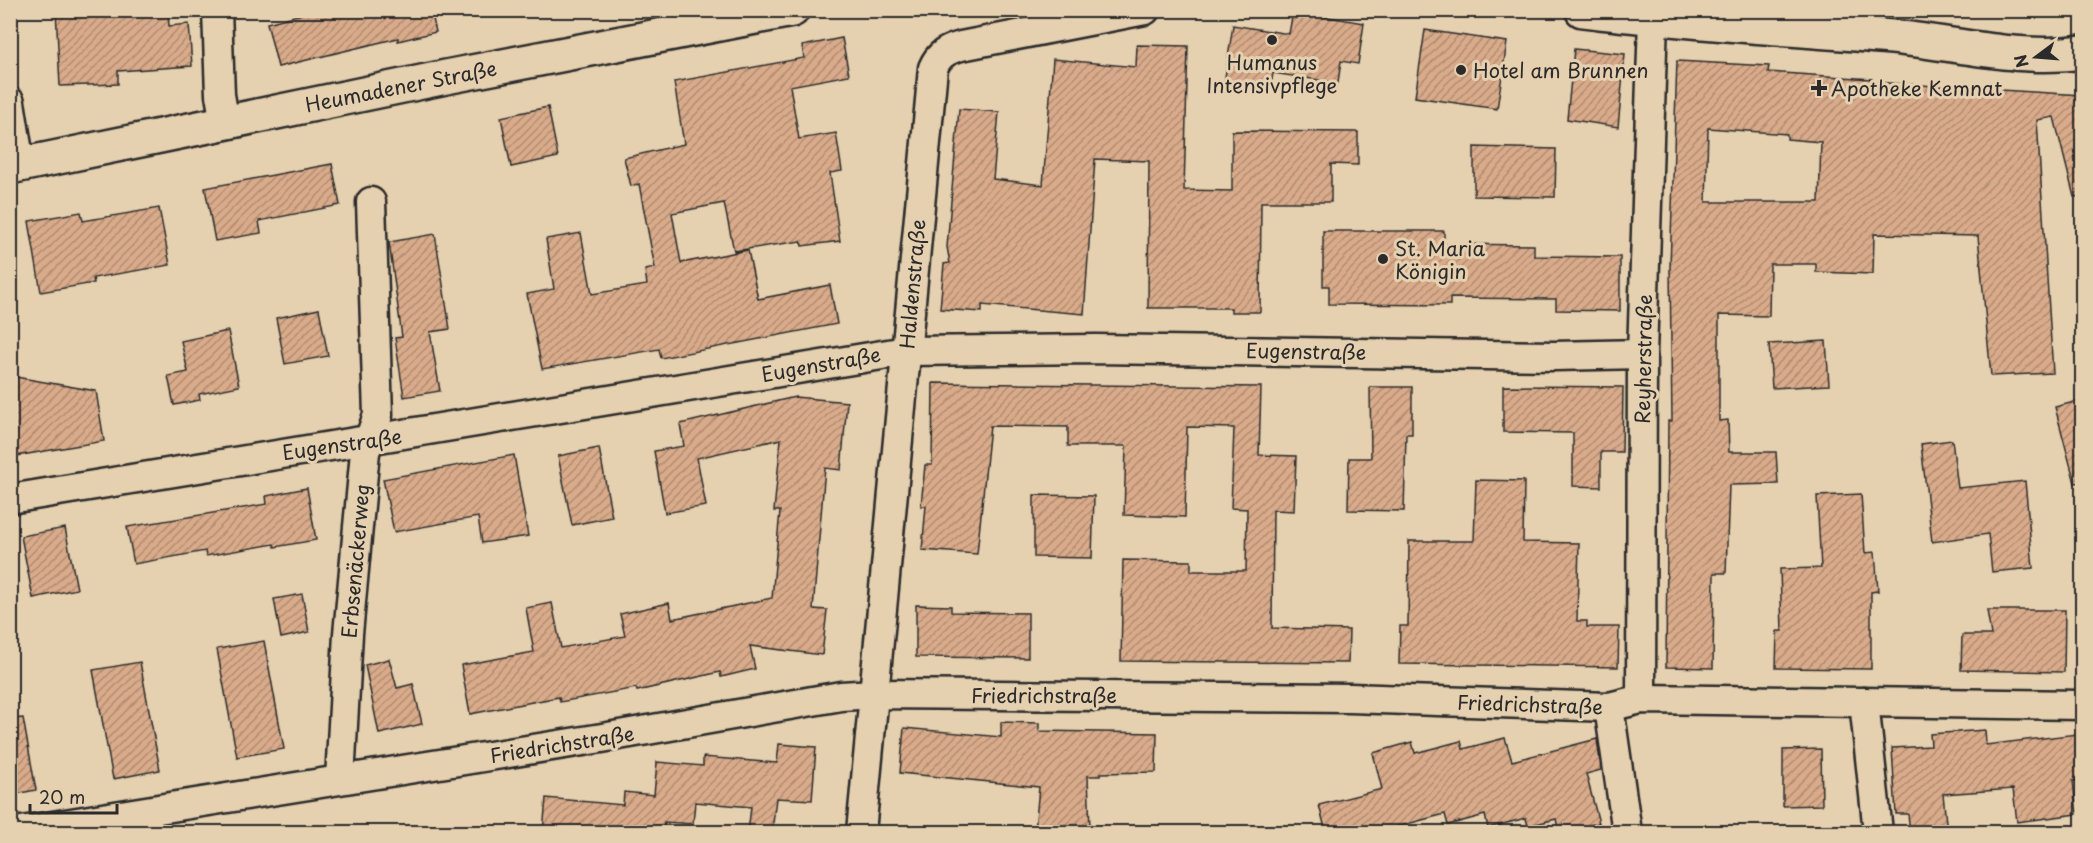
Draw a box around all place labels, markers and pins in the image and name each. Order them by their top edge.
marker: Humanus Intensivpflege [1265,33,1279,47]
place label: Humanus Intensivpflege [1207,47,1338,100]
place label: Hotel am Brunnen [1473,55,1649,85]
marker: Hotel am Brunnen [1454,63,1468,77]
place label: Apotheke Kemnat [1831,73,2002,103]
marker: Apotheke Kemnat [1812,81,1826,95]
place label: St. Maria Königin [1395,233,1486,286]
marker: St. Maria Königin [1376,252,1390,266]

